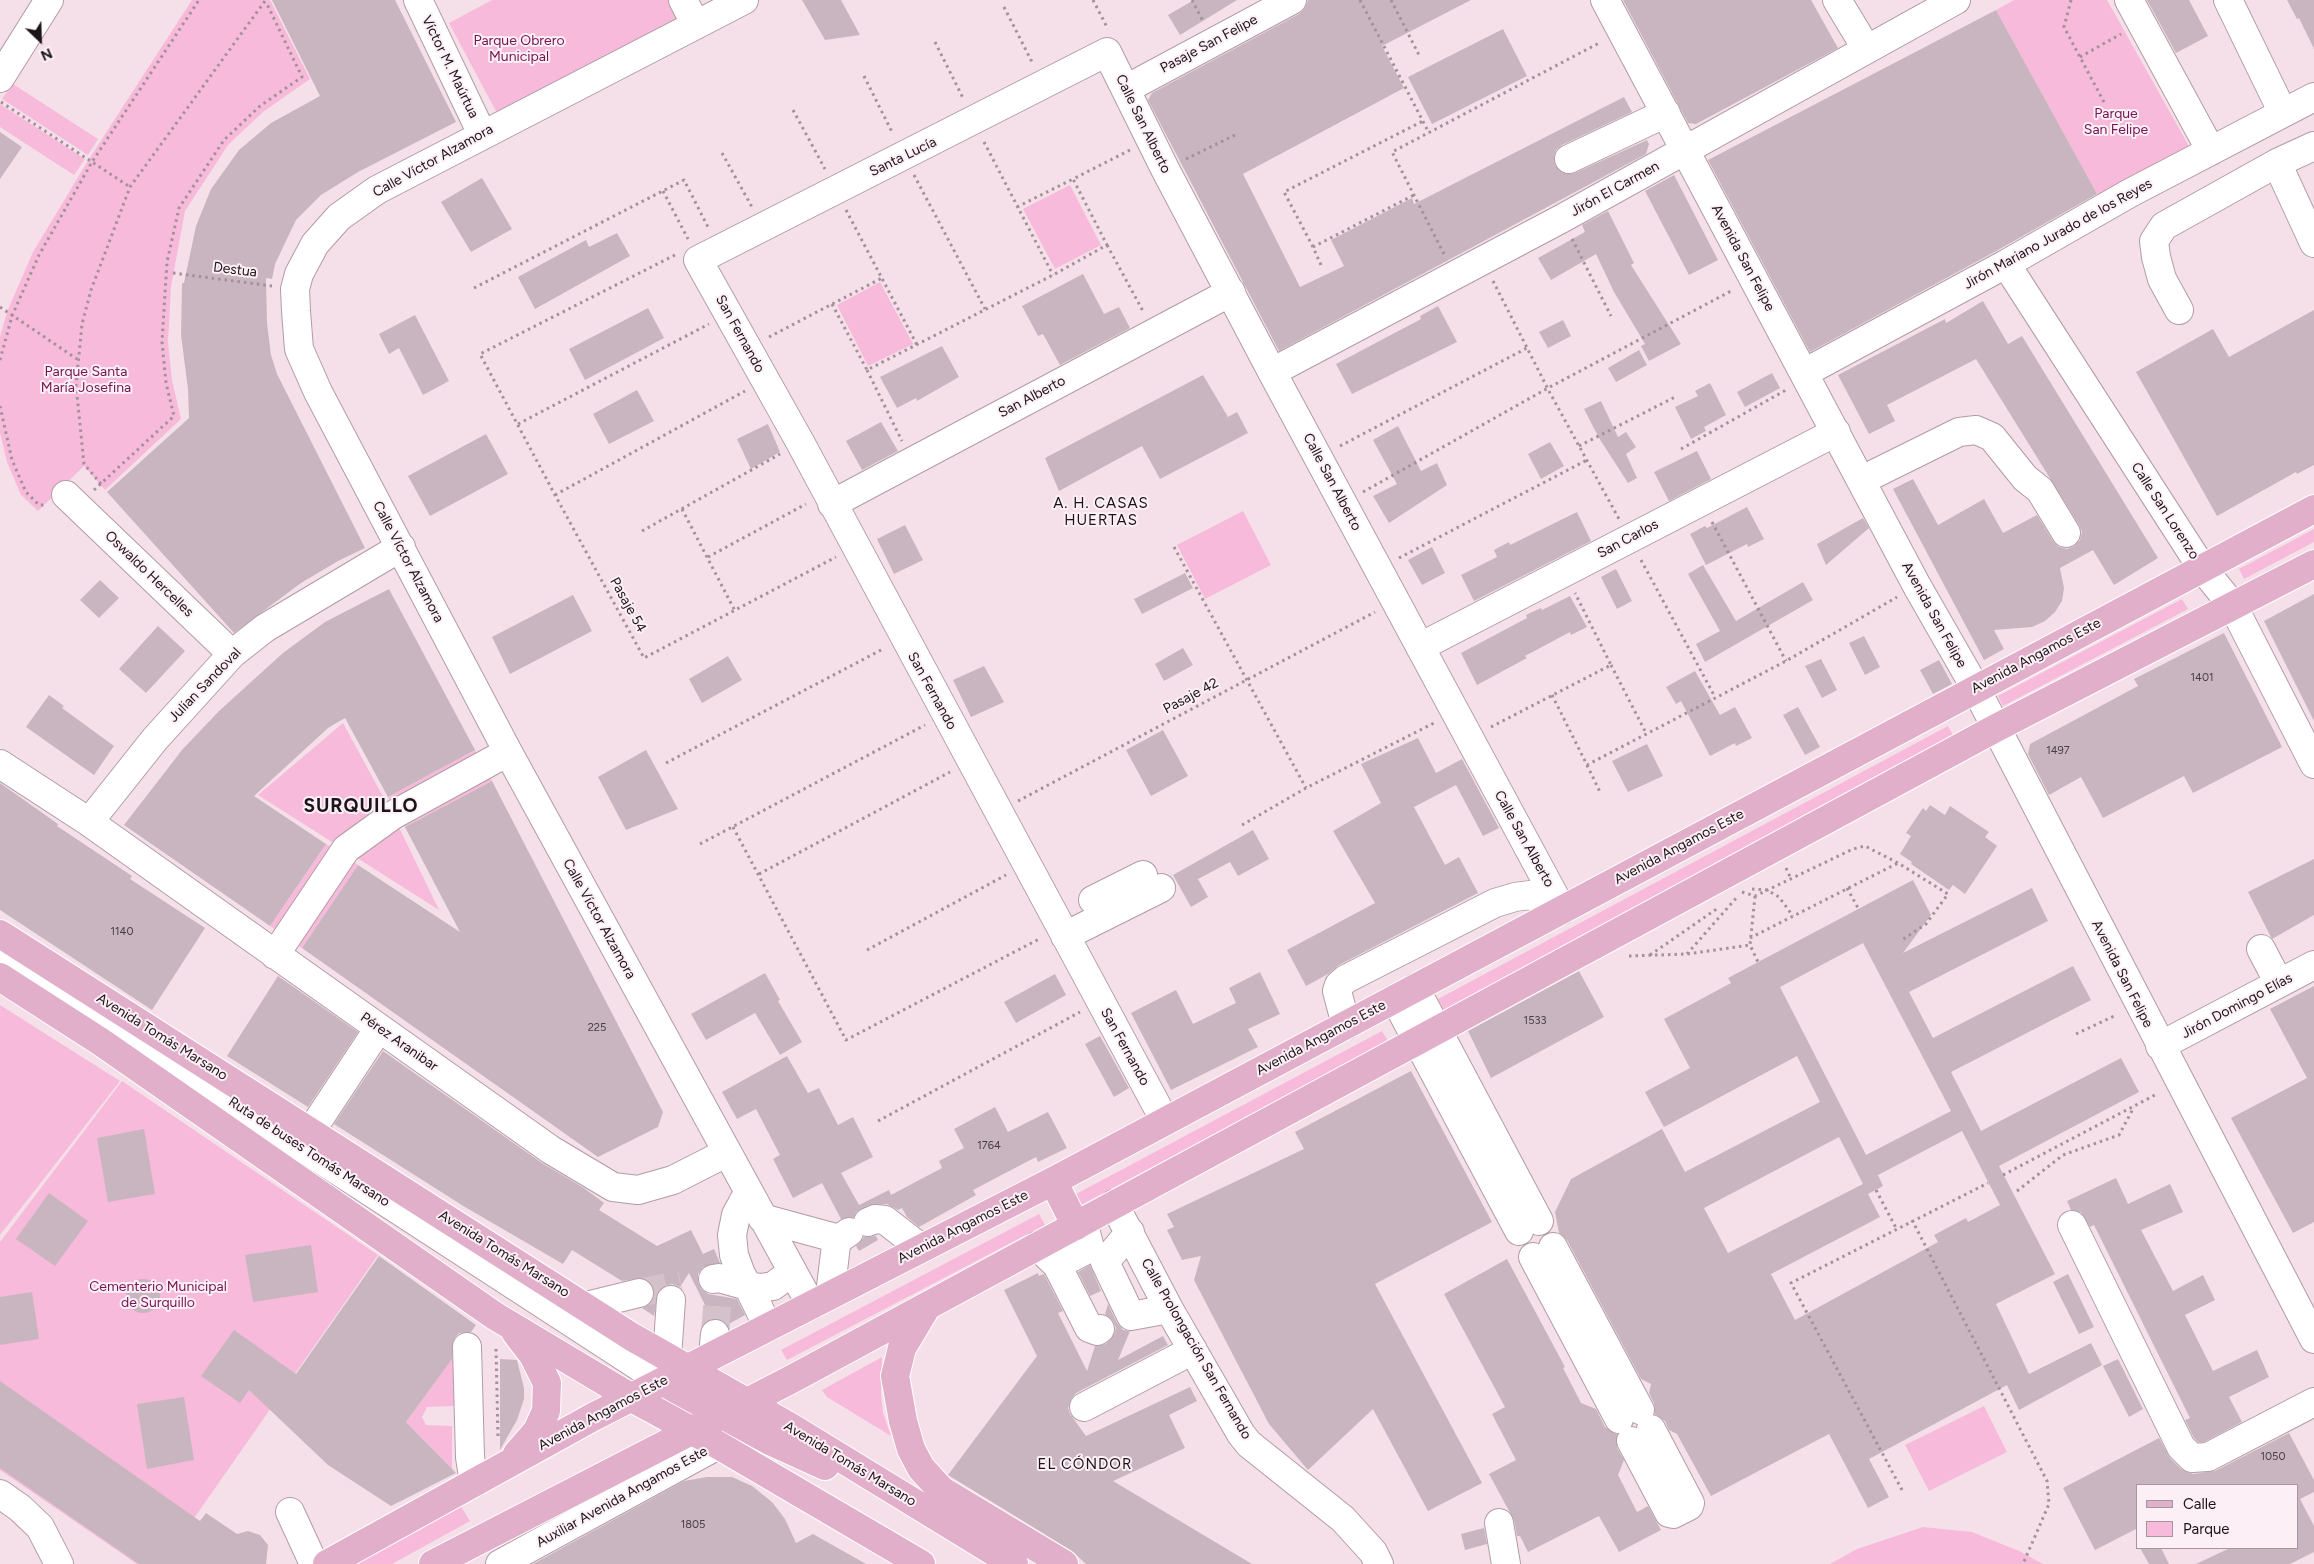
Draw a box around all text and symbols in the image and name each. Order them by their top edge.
street label: Pasaje San Felipe [1157,11,1261,77]
street label: Víctor M. Maúrtua [418,13,482,121]
north arrow [15,15,65,65]
park label: Parque Obrero Municipal [473,33,565,65]
text: N [38,44,55,64]
street label: Calle San Alberto [1112,72,1174,176]
park label: Parque San Felipe [2084,106,2148,138]
street label: Calle Víctor Alzamora [370,121,496,201]
street label: Santa Lucía [867,134,939,180]
street label: Jirón El Carmen [1568,158,1662,220]
street label: Jirón Mariano Jurado de los Reyes [1961,175,2155,293]
street label: Avenida San Felipe [1708,202,1778,314]
street label: Destua [212,259,258,281]
street label: San Fernando [712,292,768,376]
park label: Parque Santa María Josefina [41,364,131,397]
street label: San Alberto [996,372,1068,422]
street label: Calle San Alberto [1299,430,1365,534]
street label: Calle San Lorenzo [2127,459,2203,563]
district label: A. H. CASAS HUERTAS [1052,495,1150,530]
street label: Calle Víctor Alzamora [369,498,447,626]
street label: San Carlos [1595,516,1661,562]
street label: Oswaldo Hercelles [101,527,197,621]
street label: Avenida San Felipe [1898,559,1970,671]
street label: Pasaje 54 [606,575,650,635]
street label: Avenida Angamos Este [1968,615,2104,697]
street label: Julian Sandoval [165,644,245,726]
street label: San Fernando [904,649,960,733]
house number: 1401 [2191,671,2213,685]
street label: Pasaje 42 [1160,674,1222,718]
house number: 1497 [2046,744,2070,758]
street label: Calle San Alberto [1490,788,1558,890]
district label: SURQUILLO [302,795,420,817]
street label: Avenida Angamos Este [1611,806,1747,888]
street label: Calle Víctor Alzamora [559,856,639,982]
street label: Avenida San Felipe [2088,917,2156,1031]
house number: 1140 [111,925,133,939]
street label: Jirón Domingo Elías [2179,970,2295,1042]
street label: Avenida Tomás Marsano [93,990,231,1084]
street label: Avenida Angamos Este [1253,997,1389,1079]
street label: San Fernando [1097,1005,1153,1089]
street label: Pérez Aranibar [357,1009,441,1075]
house number: 1533 [1524,1014,1546,1028]
house number: 225 [588,1021,606,1035]
street label: Ruta de buses Tomás Marsano [225,1093,393,1211]
house number: 1764 [977,1139,1001,1153]
street label: Avenida Angamos Este [895,1187,1031,1267]
street label: Avenida Tomás Marsano [435,1207,573,1301]
street label: Calle Prolongación San Fernando [1137,1256,1255,1442]
park label: Cementerio Municipal de Surquillo [89,1279,227,1311]
street label: Avenida Angamos Este [535,1372,671,1454]
street label: Avenida Tomás Marsano [781,1418,919,1510]
street label: Auxiliar Avenida Angamos Este [533,1443,711,1551]
house number: 1050 [2261,1450,2285,1464]
district label: EL CÓNDOR [1036,1456,1134,1474]
legend [2136,1484,2299,1549]
text: Calle [2183,1495,2216,1513]
house number: 1805 [681,1518,705,1532]
text: Parque [2183,1520,2230,1538]

